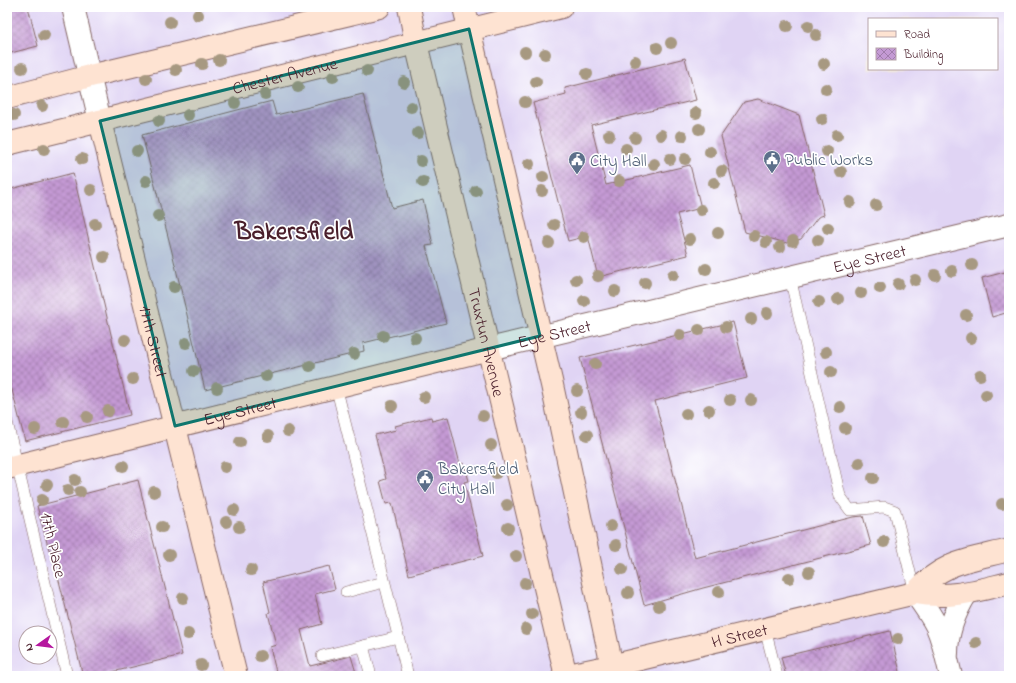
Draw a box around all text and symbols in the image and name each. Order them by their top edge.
legend [868,18,998,70]
text: Road [904,26,930,44]
text: Building [903,46,943,65]
street label: Chester Avenue [230,52,341,102]
place label: Public Works [785,148,873,173]
place label: City Hall [590,149,647,175]
public building icon: Public Works [762,149,782,174]
public building icon: City Hall [567,150,587,175]
district label: Bakersfield [234,215,353,251]
street label: Eye Street [831,239,909,281]
street label: Truxtun Avenue [460,285,510,400]
street label: 17th Street [132,303,174,381]
street label: Eye Street [515,314,594,356]
street label: Eye Street [201,391,280,433]
place label: Bakersfield City Hall [437,457,519,503]
public building icon: Bakersfield City Hall [415,468,435,493]
street label: 17th Place [33,510,72,581]
street label: H Street [709,618,771,655]
north arrow [18,625,58,665]
text: N [21,642,38,653]

